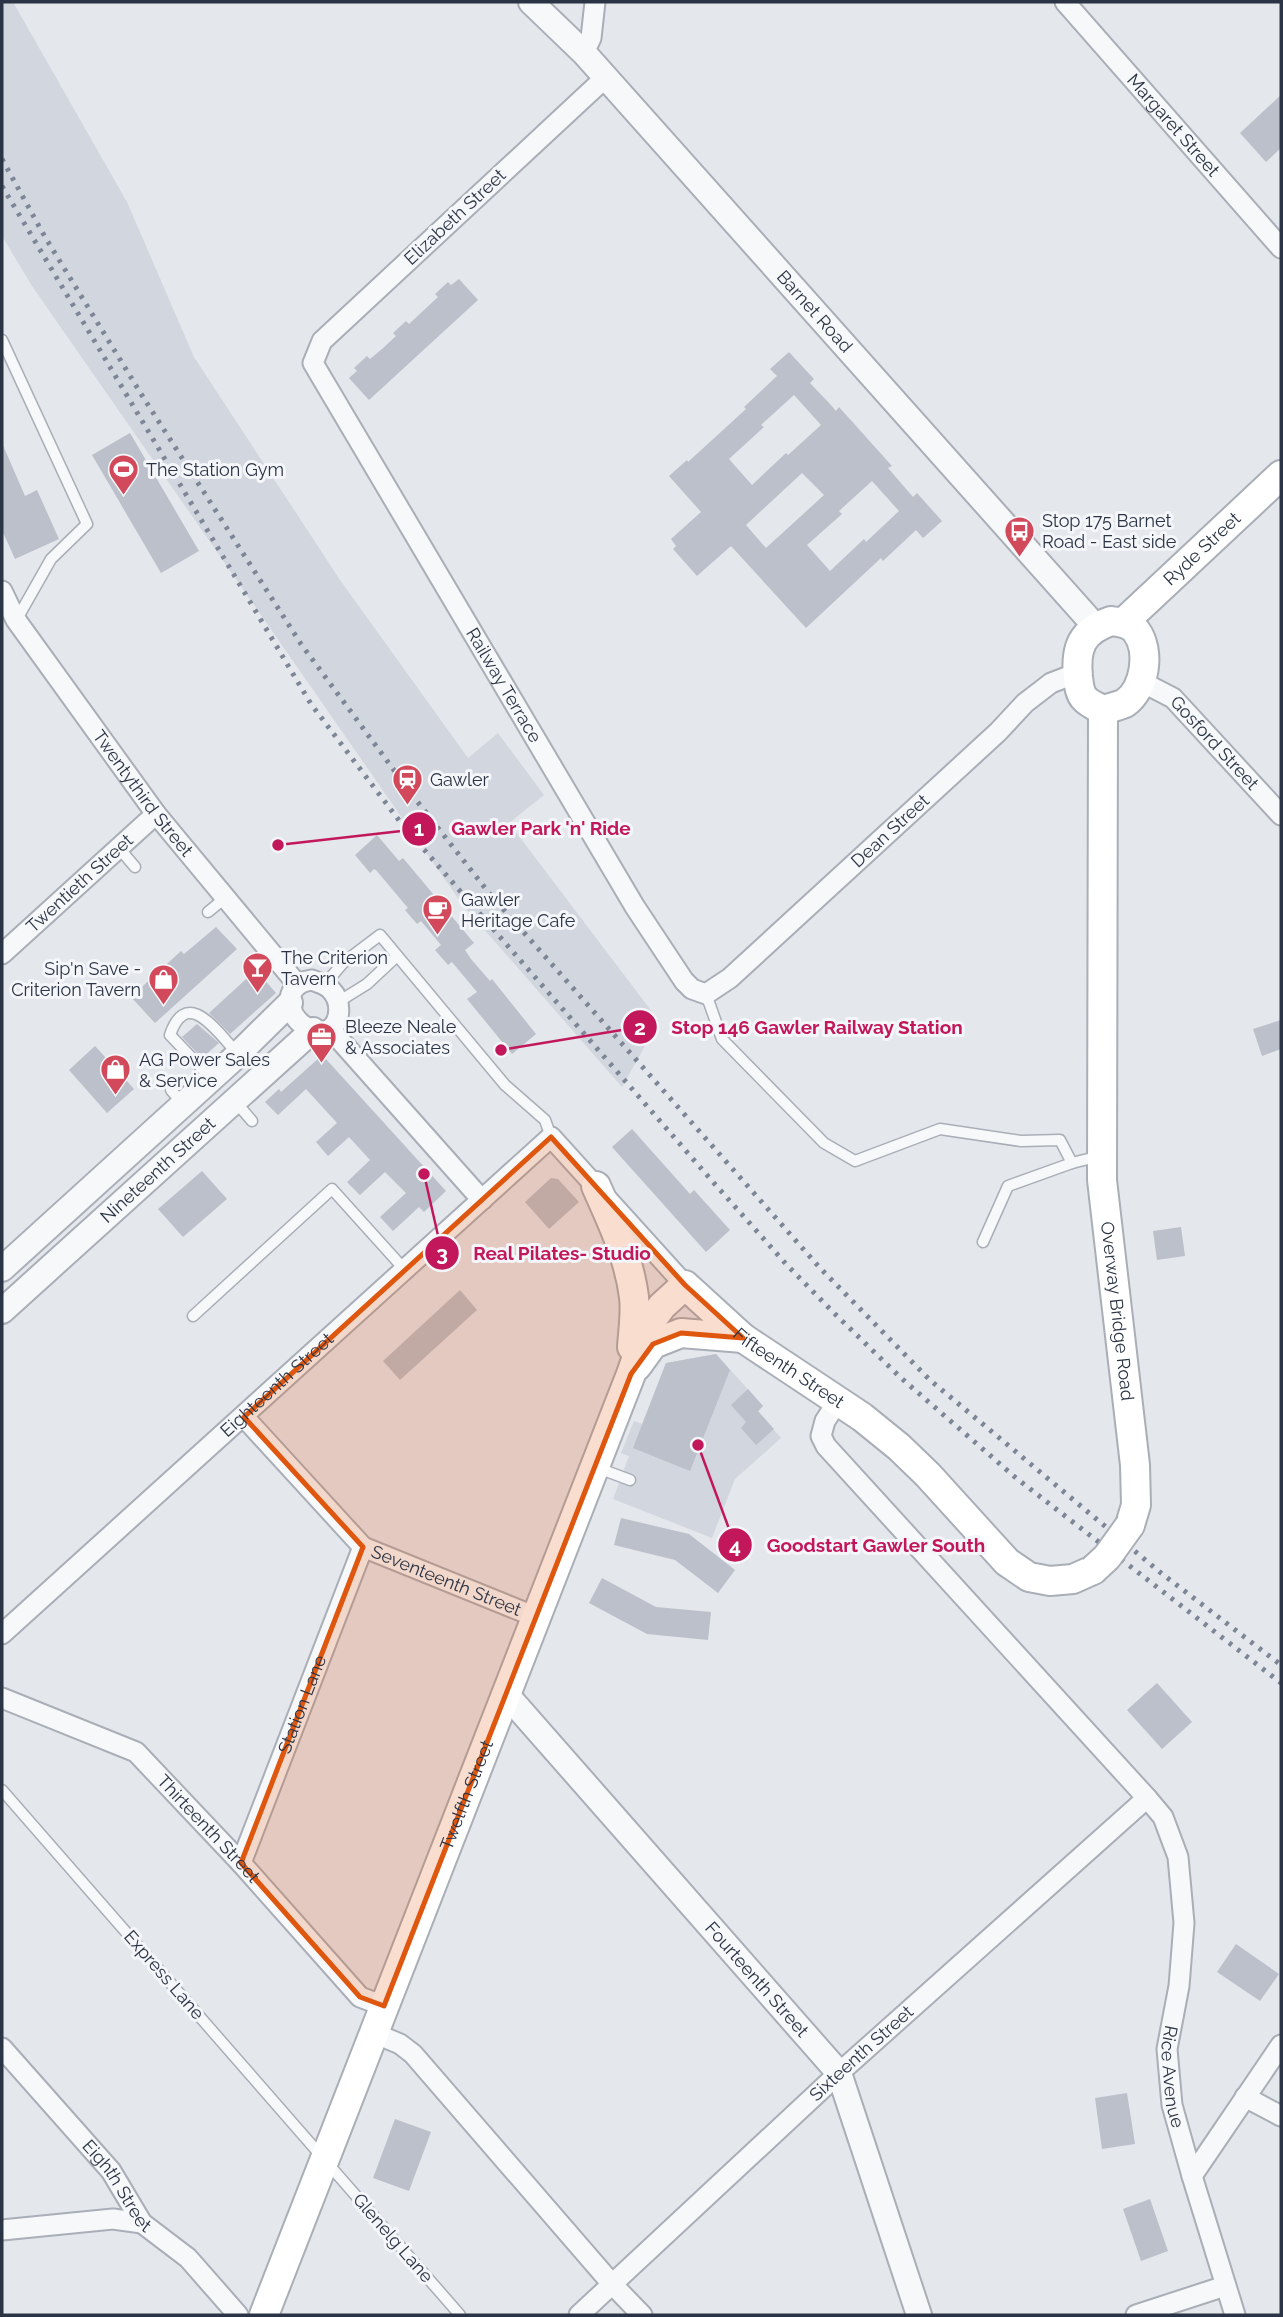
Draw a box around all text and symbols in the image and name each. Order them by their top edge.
street label: Margaret Street [1123,69,1224,181]
street label: Elizabeth Street [400,164,510,269]
street label: Barnet Road [773,266,857,357]
sports icon: The Station Gym [106,453,140,497]
place label: The Station Gym [146,459,284,480]
street label: Ryde Street [1159,508,1245,589]
place label: Stop 175 Barnet Road - East side [1042,510,1177,552]
bus stop icon: Stop 175 Barnet Road - East side [1002,514,1036,558]
street label: Railway Terrace [462,624,546,746]
street label: Gosford Street [1166,691,1263,794]
street label: Twentythird Street [89,726,198,860]
station icon: Gawler [390,763,424,807]
place label: Gawler [430,769,490,790]
street label: Dean Street [847,790,933,871]
callout: Gawler Park 'n' Ride [402,809,645,849]
text: 1 [414,816,424,841]
text: Gawler Park 'n' Ride [451,817,631,839]
street label: Twentieth Street [22,829,137,937]
place label: Gawler Heritage Cafe [461,889,576,931]
cafe icon: Gawler Heritage Cafe [421,893,455,937]
place label: The Criterion Tavern [281,947,388,989]
bar icon: The Criterion Tavern [241,951,275,995]
place label: Sip'n Save - Criterion Tavern [11,958,141,1000]
shop icon: Sip'n Save - Criterion Tavern [147,962,181,1006]
callout: Stop 146 Gawler Railway Station [622,1007,977,1047]
text: 2 [634,1015,646,1040]
place label: Bleeze Neale & Associates [345,1016,457,1058]
text: Stop 146 Gawler Railway Station [671,1016,963,1038]
office icon: Bleeze Neale & Associates [305,1020,339,1064]
place label: AG Power Sales & Service [139,1049,270,1091]
shop icon: AG Power Sales & Service [99,1053,133,1097]
street label: Nineteenth Street [96,1113,219,1227]
street label: Overway Bridge Road [1097,1220,1138,1402]
callout: Real Pilates- Studio [424,1233,665,1273]
text: 3 [436,1241,448,1266]
text: Real Pilates- Studio [473,1242,651,1264]
street label: Fifteenth Street [729,1323,848,1412]
street label: Eighteenth Street [216,1328,337,1441]
callout: Goodstart Gawler South [718,1525,1000,1565]
text: 4 [729,1533,741,1558]
text: Goodstart Gawler South [767,1534,985,1556]
street label: Seventeenth Street [368,1540,525,1620]
street label: Station Lane [273,1652,330,1756]
street label: Twelfth Street [435,1737,497,1853]
street label: Thirteenth Street [153,1770,264,1887]
street label: Fourteenth Street [701,1917,813,2041]
street label: Express Lane [120,1926,209,2024]
street label: Sixteenth Street [805,2001,917,2105]
street label: Rice Avenue [1157,2024,1189,2131]
street label: Eighth Street [78,2135,156,2236]
street label: Glenelg Lane [349,2189,438,2287]

